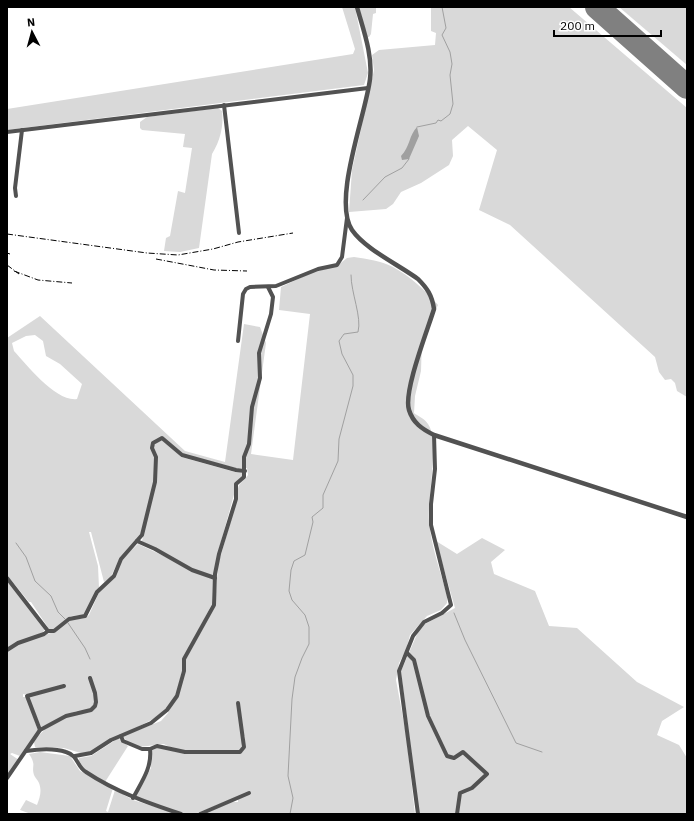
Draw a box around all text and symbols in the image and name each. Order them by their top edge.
north arrow [12,12,52,52]
scale bar [554,12,661,38]
text: N [26,15,36,29]
text: 200 m [560,18,595,33]

